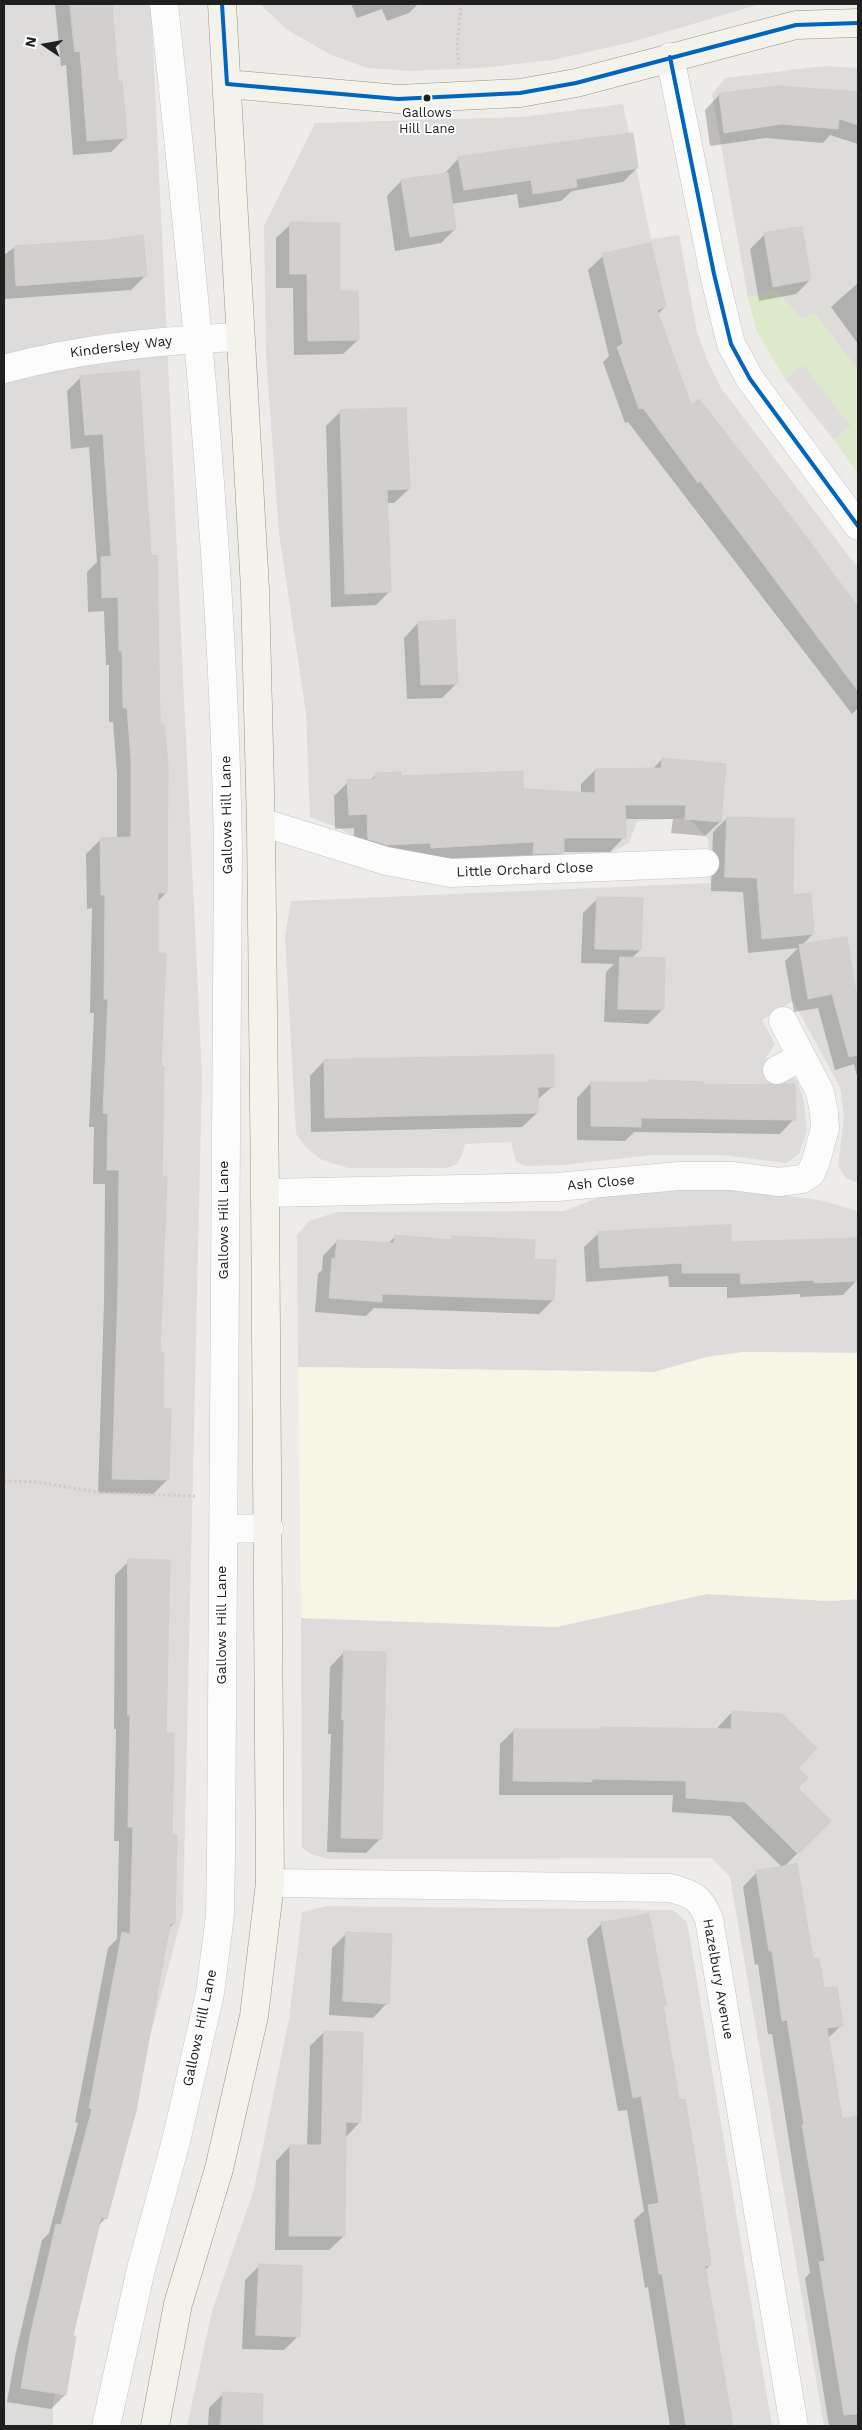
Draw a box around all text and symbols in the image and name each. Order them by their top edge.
north arrow [20,20,70,70]
text: N [21,35,39,49]
marker: Gallows Hill Lane [422,93,432,103]
place label: Gallows Hill Lane [399,105,455,136]
street label: Kindersley Way [69,332,173,362]
street label: Gallows Hill Lane [218,755,236,875]
street label: Little Orchard Close [456,859,594,881]
street label: Gallows Hill Lane [216,1161,232,1279]
street label: Ash Close [567,1172,635,1194]
street label: Gallows Hill Lane [214,1566,230,1684]
street label: Hazelbury Avenue [699,1917,737,2041]
street label: Gallows Hill Lane [179,1968,221,2088]

